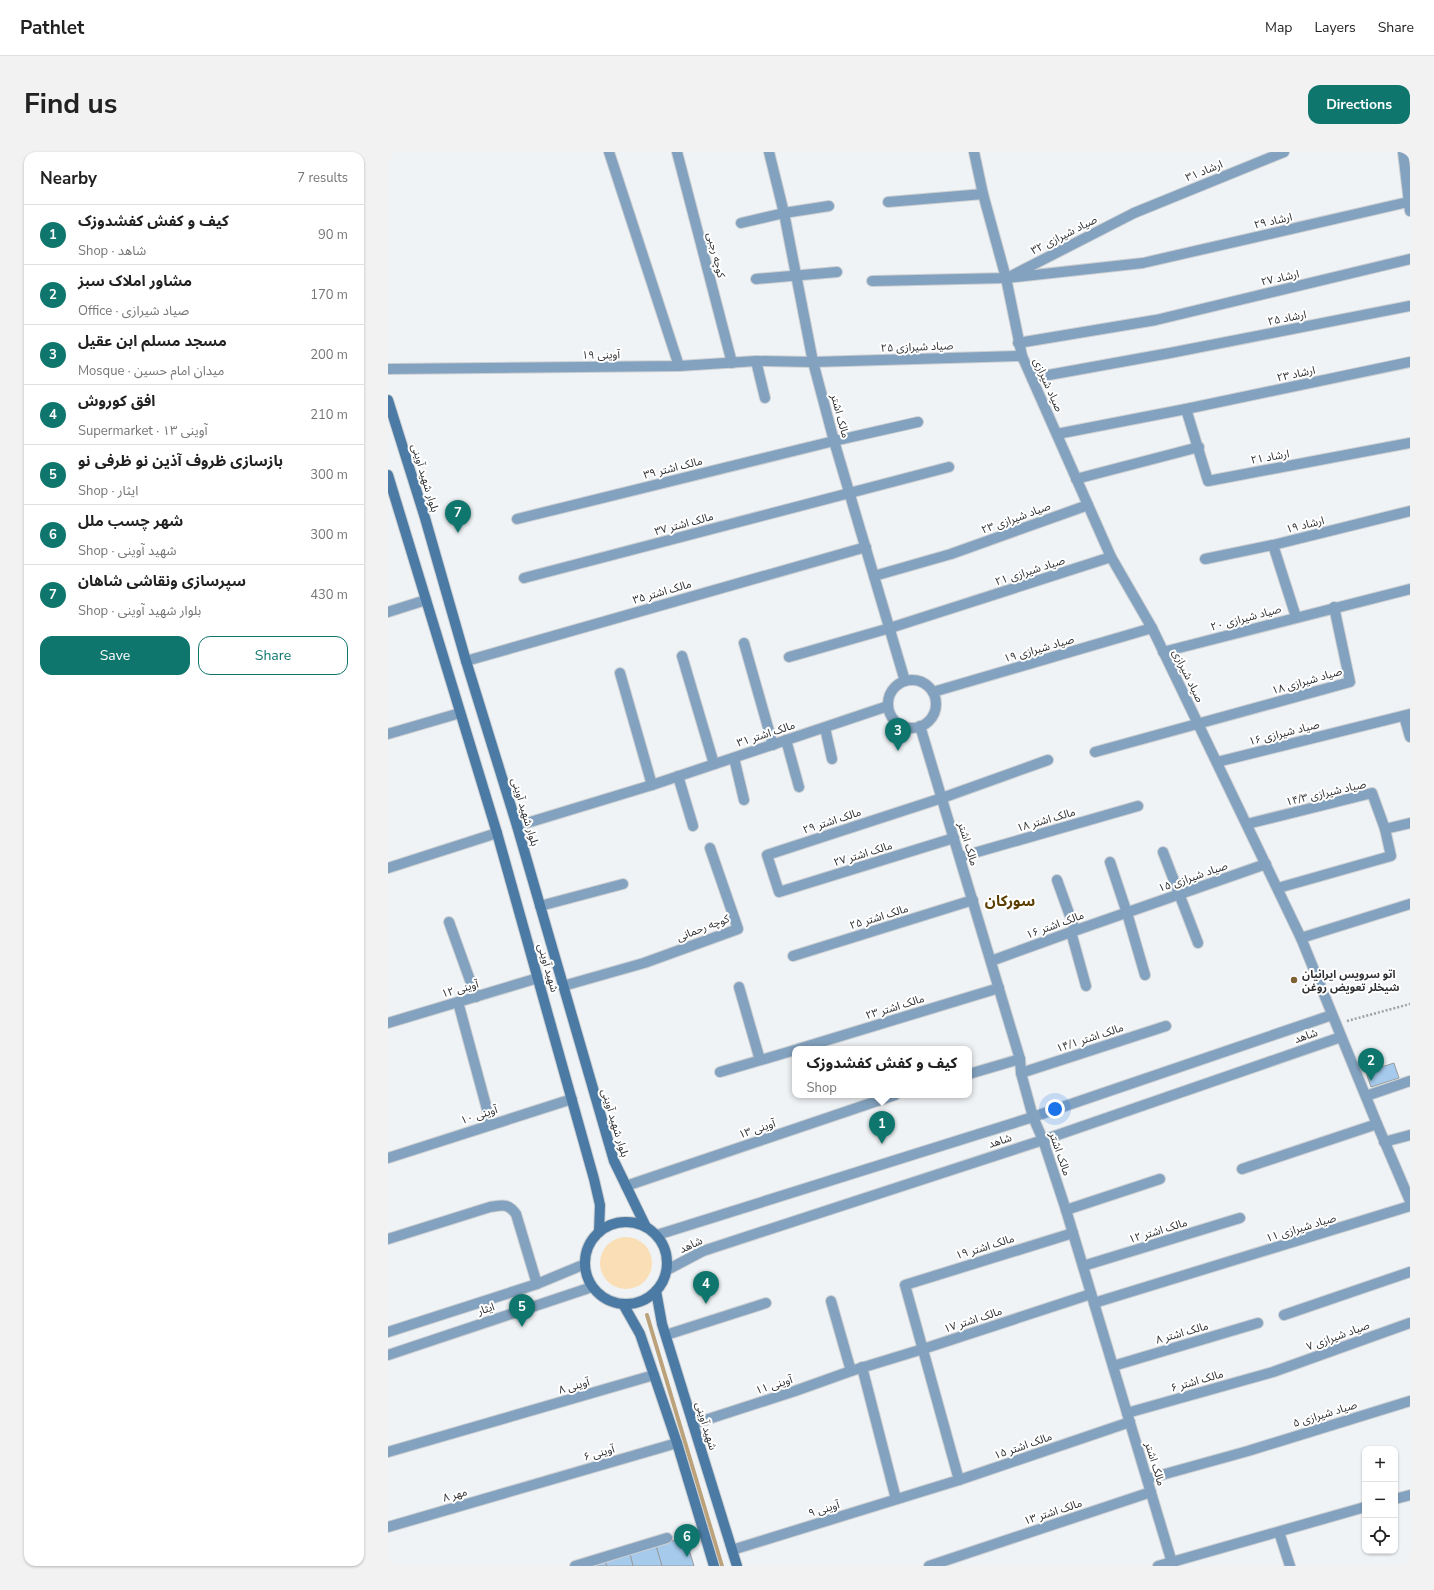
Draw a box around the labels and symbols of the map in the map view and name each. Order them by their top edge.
street label: ارشاد ۳۱ [1183,157,1225,185]
street label: ارشاد ۲۹ [1252,209,1294,233]
street label: صیاد شیرازی ۳۲ [1028,212,1100,258]
street label: کوچه رجبی [703,231,729,280]
street label: ارشاد ۲۷ [1259,266,1301,290]
street label: ارشاد ۲۵ [1267,307,1307,329]
street label: صیاد شیرازی ۲۵ [880,338,954,356]
street label: آوینی ۱۹ [582,347,621,363]
street label: صیاد شیرازی [1030,356,1066,414]
street label: ارشاد ۲۳ [1275,363,1317,385]
street label: مالک اشتر [827,391,853,440]
street label: بلوار شهید آوینی [408,442,443,514]
street label: ارشاد ۲۱ [1250,446,1290,468]
street label: مالک اشتر ۳۹ [642,453,704,483]
street label: صیاد شیرازی ۲۳ [979,499,1053,537]
pin: 7 [445,500,471,533]
street label: مالک اشتر ۳۷ [653,509,715,539]
street label: ارشاد ۱۹ [1284,513,1326,537]
street label: صیاد شیرازی ۲۱ [993,553,1067,589]
street label: مالک اشتر ۳۵ [631,576,693,608]
street label: صیاد شیرازی ۲۰ [1209,601,1283,635]
street label: صیاد شیرازی ۱۹ [1002,632,1076,666]
street label: صیاد شیرازی [1169,647,1207,705]
street label: صیاد شیرازی ۱۸ [1270,664,1344,698]
street label: مالک اشتر ۳۱ [735,717,797,750]
street label: صیاد شیرازی ۱۶ [1247,717,1321,749]
pin: 3 [885,718,911,751]
street label: بلوار شهید آوینی [508,776,543,848]
street label: صیاد شیرازی ۱۴/۳ [1284,776,1368,810]
street label: مالک اشتر ۲۹ [801,804,863,837]
street label: مالک اشتر ۱۸ [1015,804,1077,836]
street label: مالک اشتر [954,819,982,868]
street label: مالک اشتر ۲۷ [832,838,894,870]
street label: صیاد شیرازی ۱۵ [1156,858,1230,896]
district label: سورکان [985,891,1035,911]
street label: مالک اشتر ۲۵ [848,901,910,933]
street label: مالک اشتر ۱۶ [1024,908,1086,942]
street label: کوچه رحمانی [675,911,732,945]
street label: شهید آوینی [534,942,562,994]
place label: اتو سرویس ایرانیان شیخلر تعویض روغن [1302,967,1399,995]
marker: اتو سرویس ایرانیان شیخلر تعویض روغن [1289,975,1299,985]
street label: ۱۲ آوینی [440,976,481,1001]
street label: مالک اشتر ۲۳ [864,991,926,1023]
street label: مالک اشتر ۱۴/۱ [1054,1020,1126,1056]
street label: شاهد [1292,1025,1320,1047]
pin: 2 [1358,1048,1384,1081]
street label: بلوار شهید آوینی [598,1087,633,1159]
your location [1045,1099,1065,1119]
street label: ۱۰ آوینی [459,1102,500,1128]
pin: 1 [869,1111,895,1144]
street label: آوینی ۱۳ [737,1115,778,1142]
street label: مالک اشتر [1045,1129,1075,1178]
street label: شاهد [986,1130,1014,1152]
street label: صیاد شیرازی ۱۱ [1264,1210,1338,1246]
street label: مالک اشتر ۱۲ [1127,1215,1189,1247]
street label: مالک اشتر ۱۹ [954,1231,1016,1263]
street label: شاهد [677,1233,705,1257]
pin: 4 [693,1271,719,1304]
pin: 5 [509,1294,535,1327]
street label: ایثار [475,1299,497,1319]
street label: مالک اشتر ۱۷ [942,1303,1004,1336]
street label: مالک اشتر ۸ [1154,1318,1210,1348]
street label: صیاد شیرازی ۷ [1304,1318,1372,1354]
street label: مالک اشتر ۶ [1169,1366,1225,1396]
street label: ۱۱ آوینی [754,1372,795,1398]
street label: ۸ آوینی [557,1374,592,1398]
street label: صیاد شیرازی ۵ [1291,1397,1359,1431]
street label: شهید آوینی [692,1400,721,1452]
street label: مالک اشتر ۱۵ [992,1429,1054,1463]
street label: مالک اشتر [1141,1439,1169,1488]
street label: ۶ آوینی [582,1441,617,1465]
street label: مهر ۸ [441,1484,469,1506]
street label: مالک اشتر ۱۳ [1022,1495,1084,1528]
street label: ۹ آوینی [807,1497,842,1521]
pin: 6 [674,1524,700,1557]

